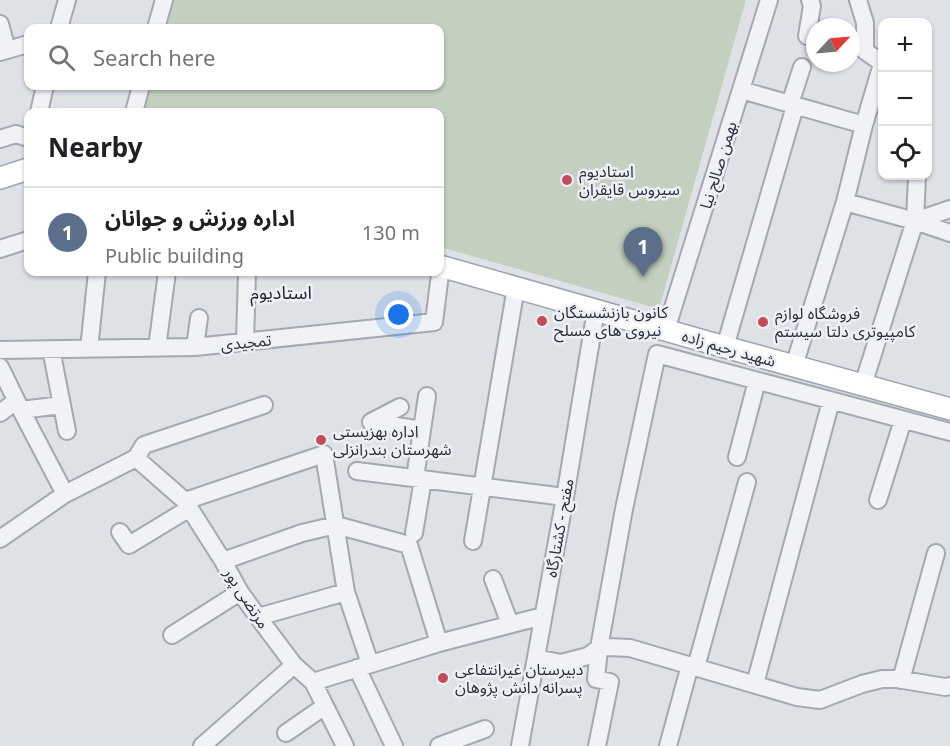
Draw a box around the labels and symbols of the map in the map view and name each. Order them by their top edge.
north arrow [806,18,860,72]
street label: بهمن صالح نیا [694,119,744,212]
place label: استادیوم سیروس قایقران [579,160,680,200]
marker: استادیوم سیروس قایقران [560,173,574,187]
pin: 1 [624,228,662,277]
district label: استادیوم [250,280,312,307]
your location [384,300,413,329]
place label: کانون بازنشستگان نیروی های مسلح [554,301,668,343]
place label: فروشگاه لوازم کامپیوتری دلتا سیستم [775,302,916,344]
marker: کانون بازنشستگان نیروی های مسلح [535,314,549,328]
marker: فروشگاه لوازم کامپیوتری دلتا سیستم [756,315,770,329]
street label: شهید رحیم زاده [679,324,778,374]
street label: تمجیدی [220,328,273,356]
place label: اداره بهزیستی شهرستان بندرانزلی [333,420,452,460]
marker: اداره بهزیستی شهرستان بندرانزلی [314,433,328,447]
street label: مفتح - کشتارگاه [539,477,580,579]
street label: مرتضی پور [219,562,275,633]
place label: دبیرستان غیرانتفاعی پسرانه دانش پژوهان [455,658,583,698]
marker: دبیرستان غیرانتفاعی پسرانه دانش پژوهان [436,671,450,685]

